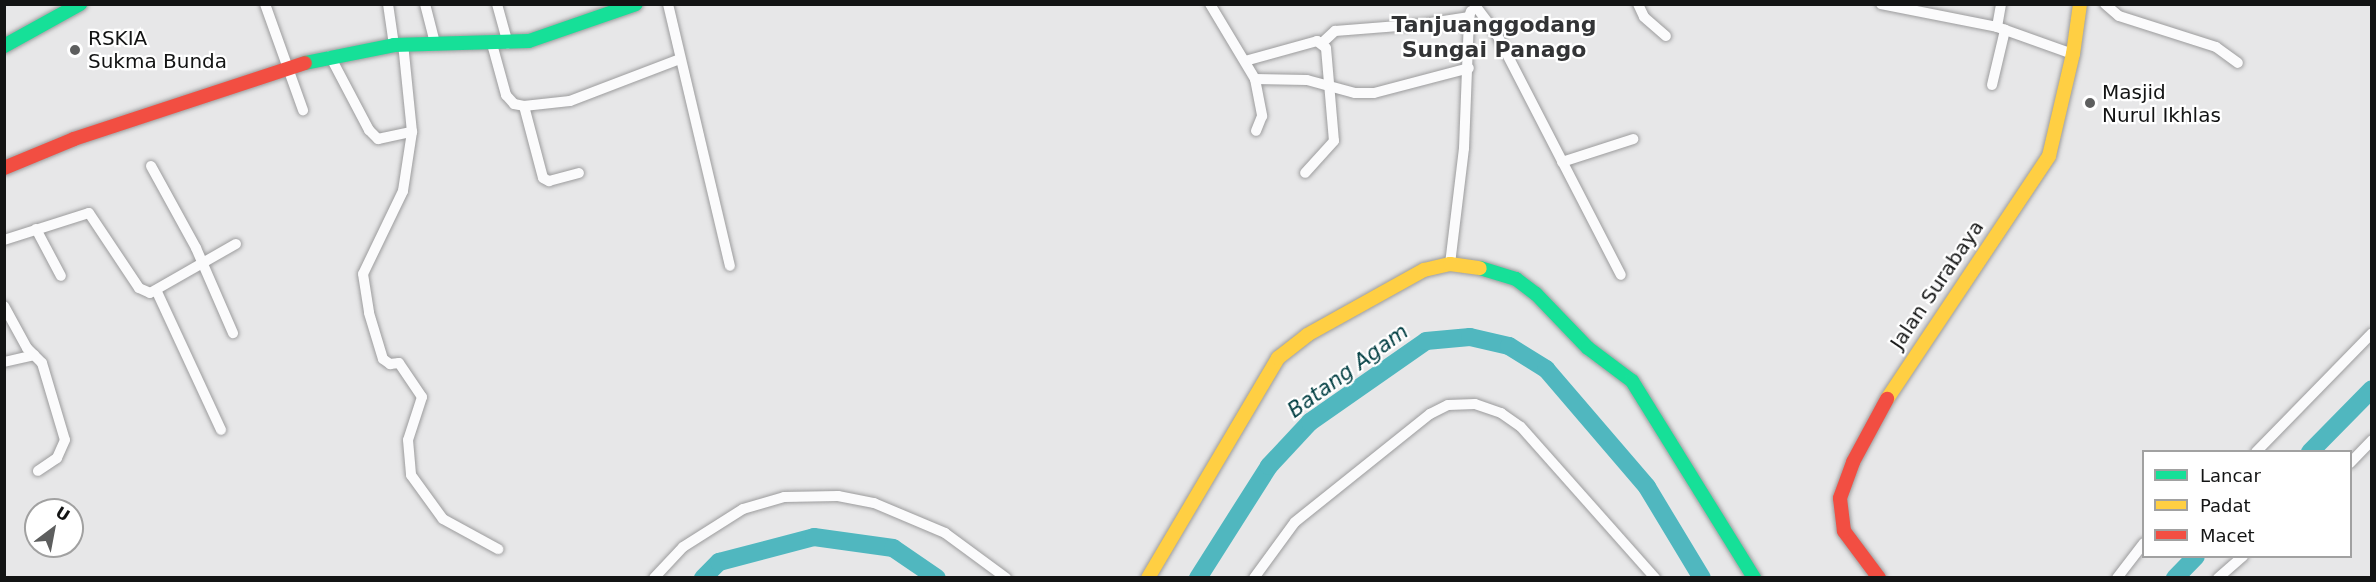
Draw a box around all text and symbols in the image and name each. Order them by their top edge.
district label: Tanjuanggodang Sungai Panago [1391,11,1597,62]
place label: RSKIA Sukma Bunda [88,27,227,74]
marker: RSKIA Sukma Bunda [66,41,84,59]
place label: Masjid Nurul Ikhlas [2102,80,2221,127]
marker: Masjid Nurul Ikhlas [2083,96,2097,110]
street label: Jalan Surabaya [1885,216,1989,354]
water label: Batang Agam [1283,319,1413,423]
legend [2142,450,2352,558]
text: Lancar [2200,465,2261,486]
text: Padat [2200,495,2251,516]
north arrow [24,498,84,558]
text: U [52,503,73,526]
text: Macet [2200,525,2255,546]

